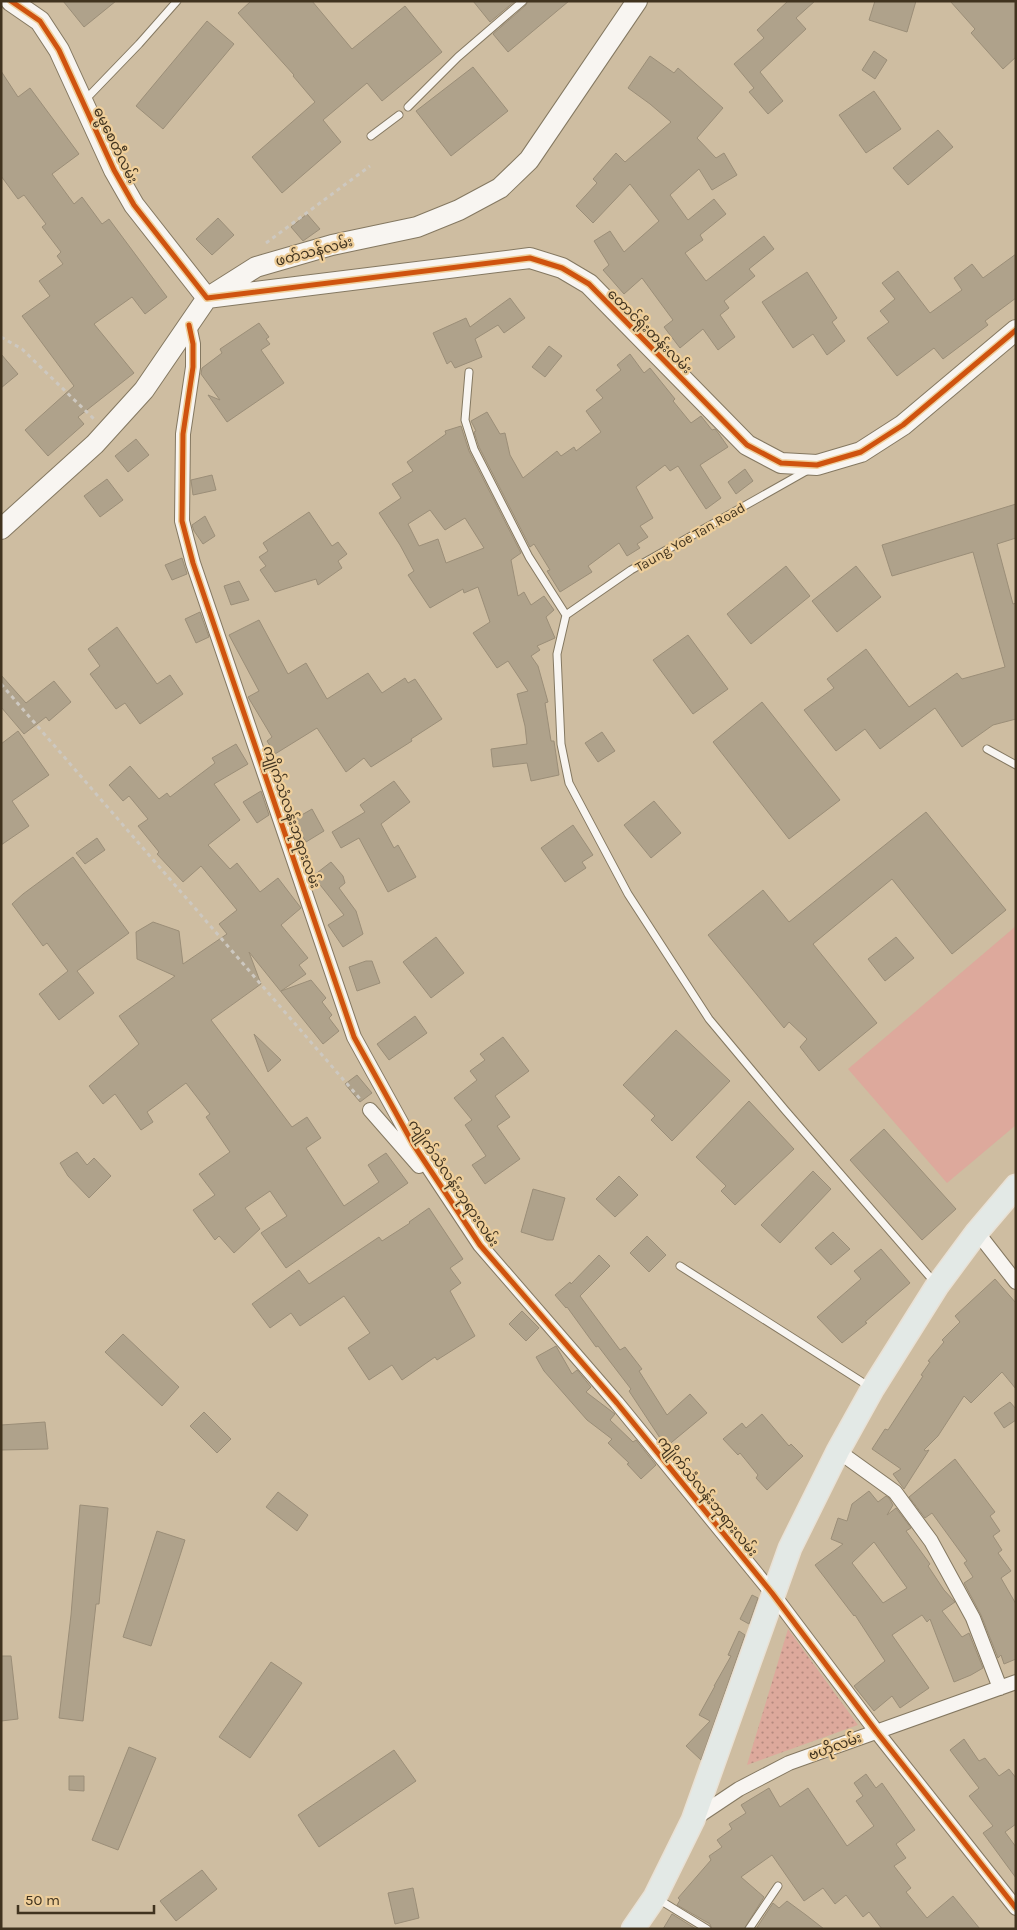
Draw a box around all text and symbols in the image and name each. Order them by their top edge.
street label: ဓမ္မစေတီလမ်း [87,103,143,188]
street label: ဖတ်သန်လမ်း [273,231,355,273]
street label: တောင်ရိုးတန်းလမ်း [602,284,697,379]
street label: Taung Yoe Tan Road [632,499,748,576]
street label: ကျိုက်သံလန်းဘုရားလမ်း [256,743,326,892]
street label: ကျိုက်သံလန်းဘုရားလမ်း [402,1115,504,1252]
street label: ကျိုက်သံလန်းဘုရားလမ်း [652,1432,763,1562]
street label: ဗဟိုလမ်း [806,1727,865,1767]
scale bar [18,1882,154,1914]
text: 50 m [25,1891,60,1909]

